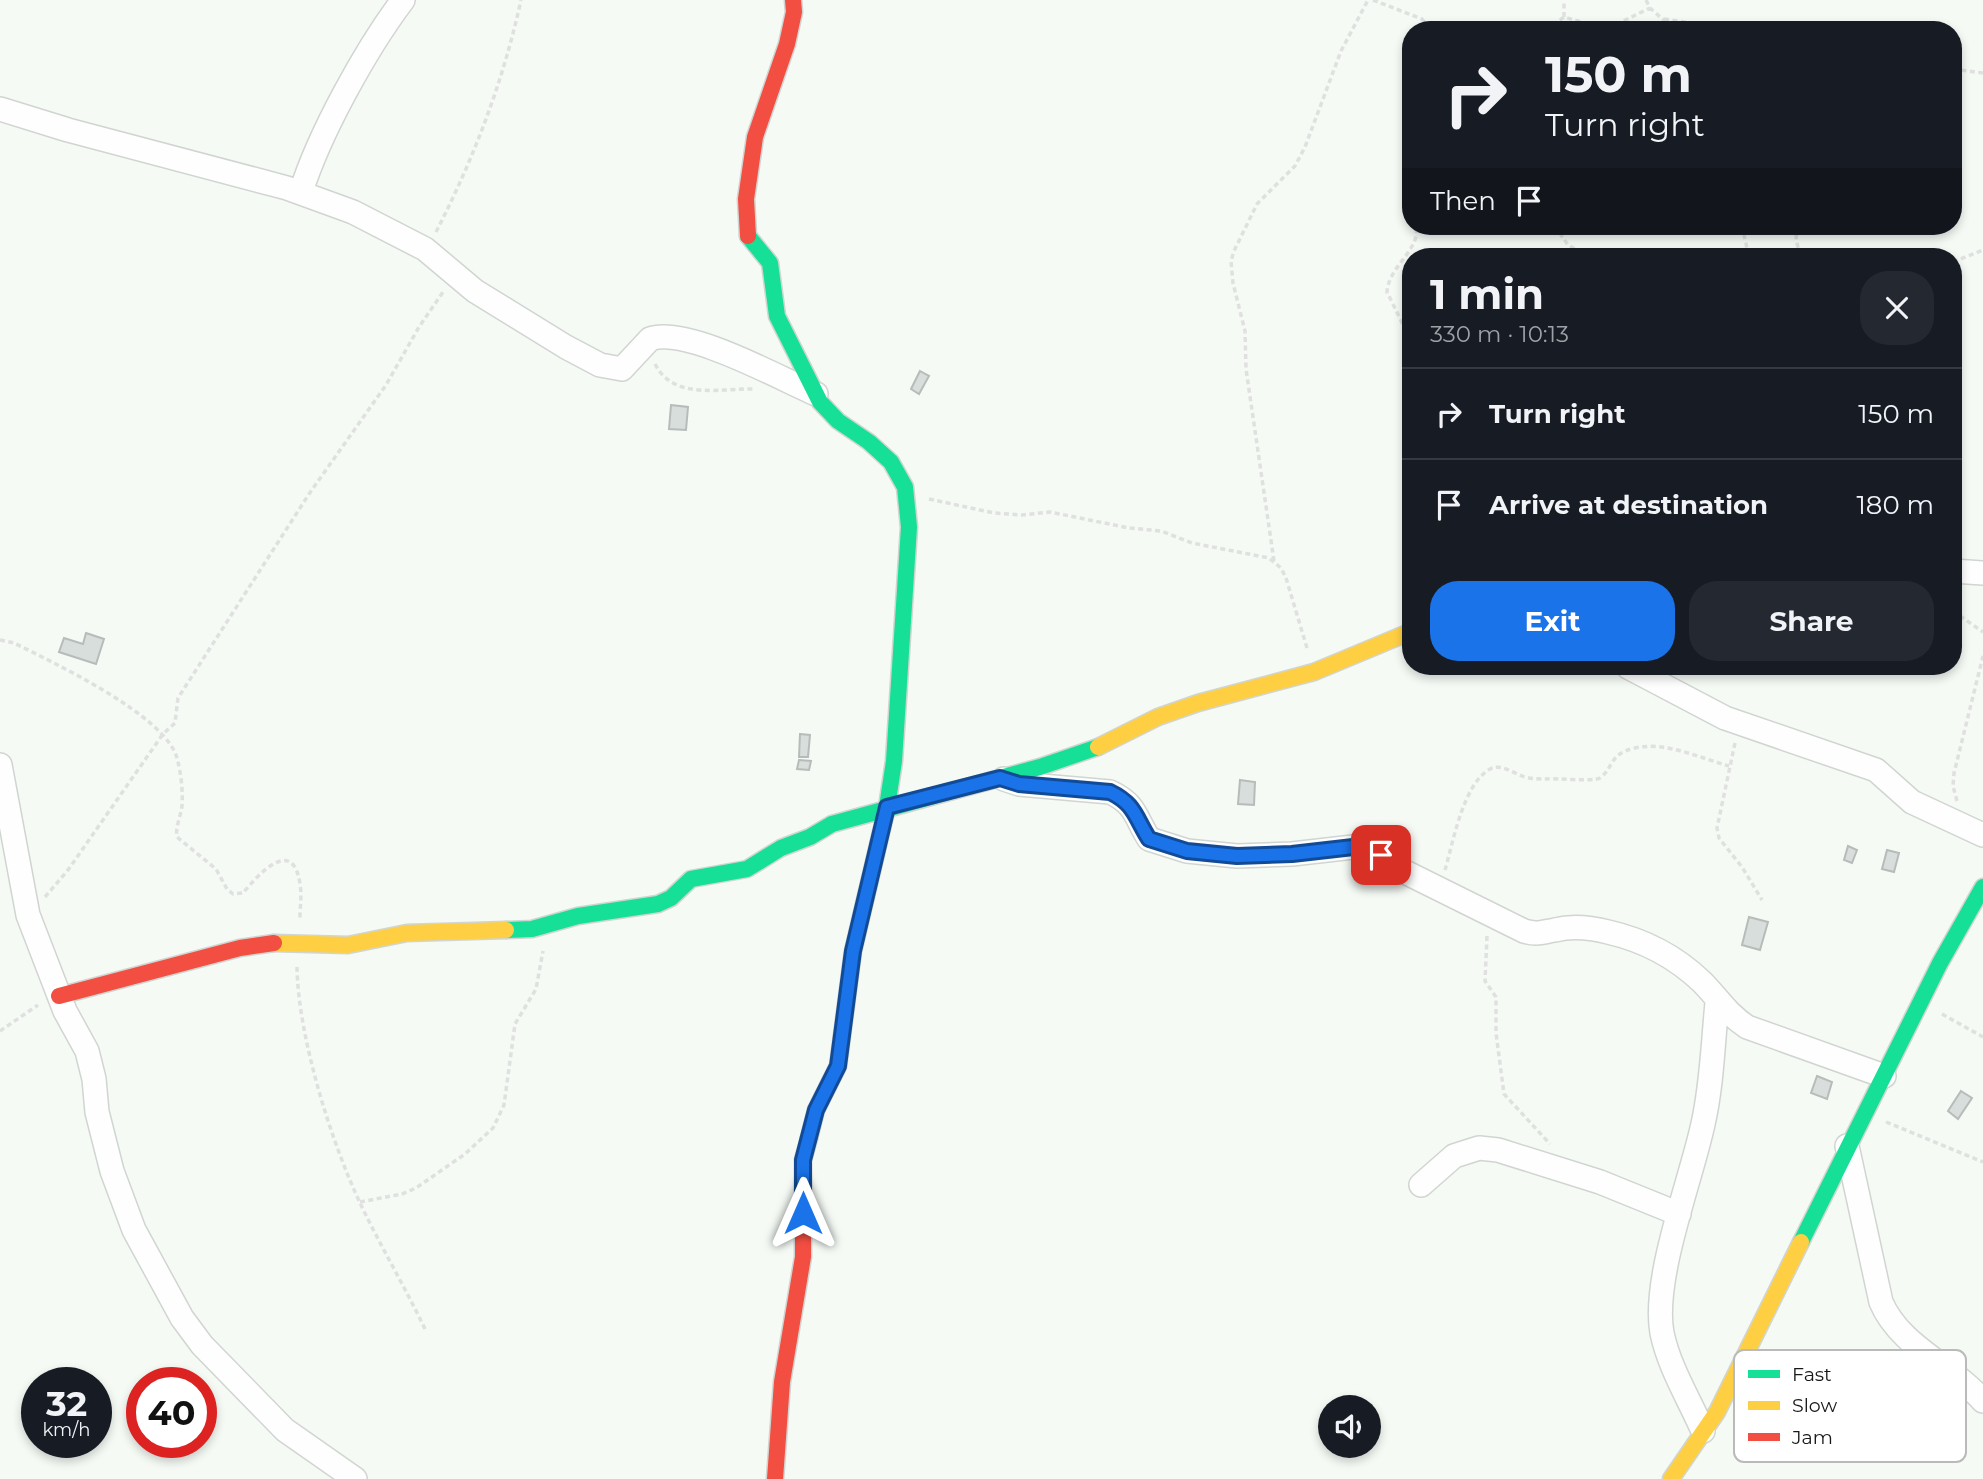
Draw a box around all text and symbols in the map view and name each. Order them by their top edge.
text: 150 m [1545,45,1692,104]
icon: right [1430,49,1521,140]
text: Turn right [1545,105,1705,144]
icon: arrive [1510,182,1548,220]
text: Then [1430,185,1496,217]
text: 1 min [1430,268,1544,320]
button: close [1860,271,1934,345]
text: 330 m · 10:13 [1430,320,1569,348]
icon: right [1430,395,1468,433]
text: Turn right [1489,398,1625,430]
text: 150 m [1858,398,1934,430]
icon: arrive [1430,486,1468,524]
text: Arrive at destination [1489,489,1768,521]
text: 180 m [1856,489,1934,521]
button: Exit [1430,581,1675,661]
button: Share [1689,581,1934,661]
pin [1351,825,1411,885]
icon: arrive [1362,836,1400,874]
position arrow [766,1176,840,1250]
legend [1734,1350,1966,1462]
text: Fast [1792,1363,1832,1386]
speed limit sign: 40 [126,1367,217,1458]
text: 32 [46,1382,87,1425]
text: Slow [1792,1394,1837,1417]
map controls [1318,1395,1381,1458]
button: sound [1318,1395,1381,1458]
text: km/h [42,1419,91,1441]
text: Jam [1791,1426,1833,1449]

